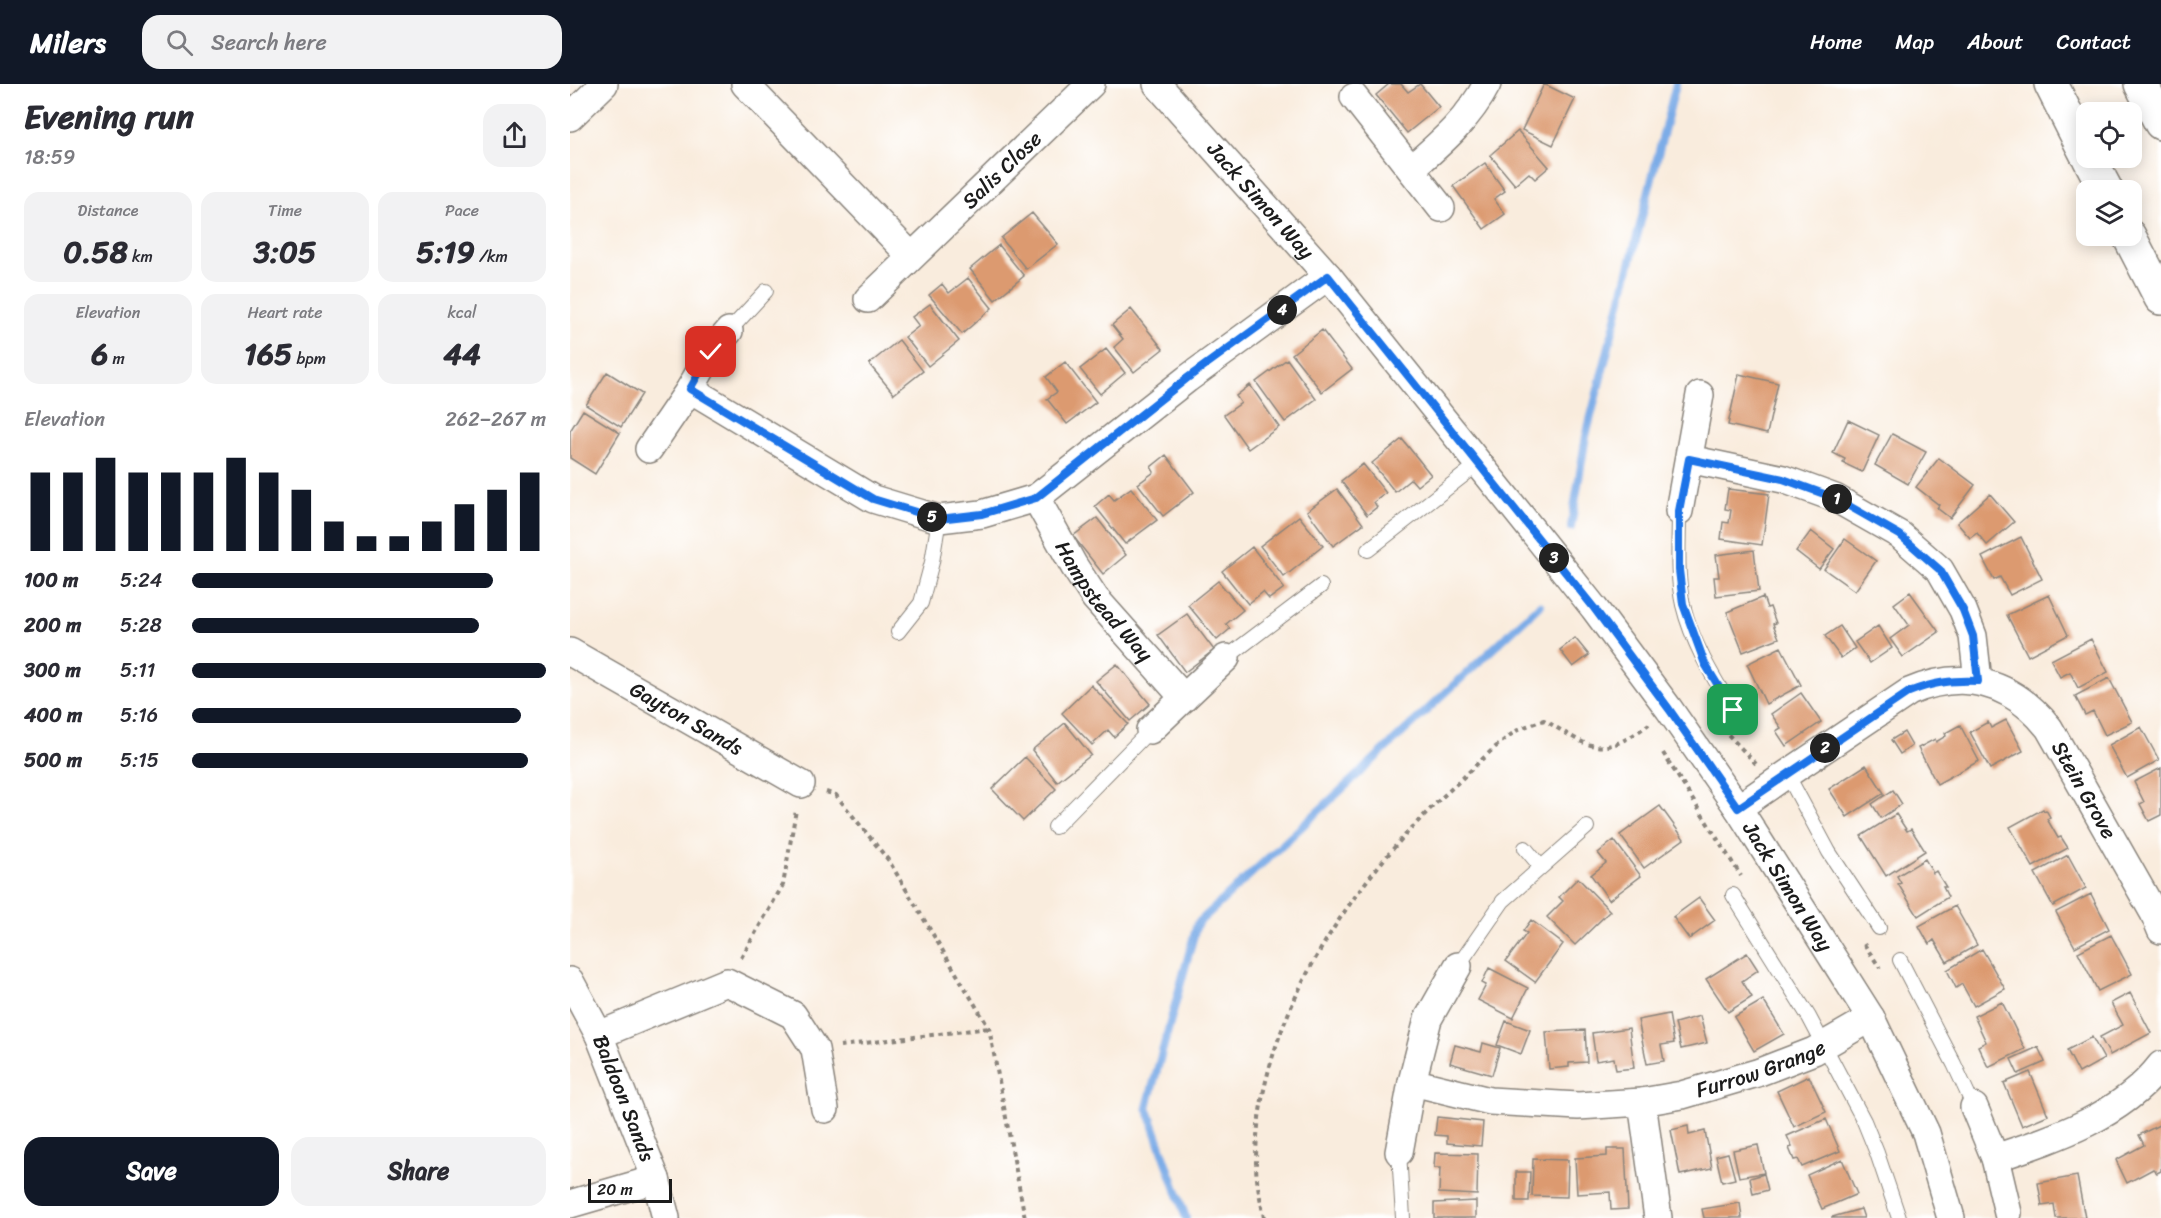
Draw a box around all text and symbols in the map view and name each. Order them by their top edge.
search box [142,15,562,69]
text: Milers [30,18,106,67]
text: Search here [211,23,327,62]
text: Home [1810,23,1862,61]
text: Map [1895,23,1934,61]
text: About [1967,23,2024,61]
text: Contact [2057,23,2131,61]
icon: search [163,26,196,59]
text: Evening run [24,88,194,146]
map controls [2076,102,2142,246]
button: locate [2076,102,2142,168]
button: share [483,104,546,167]
street label: Salis Close [952,121,1051,219]
street label: Jack Simon Way [1197,132,1324,268]
text: 18:59 [24,140,75,175]
button: layers [2076,180,2142,246]
text: Distance [78,196,138,225]
text: Time [268,196,302,225]
text: Pace [445,196,479,225]
text: 0.58 [63,225,128,279]
text: 3:05 [254,225,316,279]
text: 5:19 [416,225,475,279]
text: km [128,242,153,271]
text: /km [475,242,508,271]
pin: 4 [1267,295,1297,325]
text: 4 [1277,295,1287,324]
text: Elevation [76,298,140,327]
text: Heart rate [247,298,323,327]
text: kcal [447,298,477,327]
pin [685,326,736,377]
text: 6 [91,327,108,381]
text: 165 [244,327,292,381]
text: 44 [443,327,481,381]
icon: check [694,335,727,368]
text: m [108,344,125,373]
text: bpm [292,344,326,373]
text: Elevation [24,402,105,437]
text: 262–267 m [445,402,546,437]
pin: 1 [1822,484,1852,514]
text: 1 [1834,484,1840,513]
pin: 5 [917,502,947,532]
text: 5 [927,502,937,531]
street label: Hampstead Way [1044,533,1163,671]
pin: 3 [1539,543,1569,573]
text: 3 [1550,543,1558,572]
text: 100 m [24,563,78,598]
text: 5:24 [120,563,162,598]
text: 200 m [24,608,81,643]
text: 5:28 [120,608,162,643]
text: 300 m [24,653,81,688]
text: 5:11 [120,653,155,688]
street label: Gayton Sands [622,671,751,766]
pin [1707,684,1758,735]
icon: arrive [1716,693,1749,726]
text: 400 m [24,698,82,733]
text: 5:16 [120,698,158,733]
pin: 2 [1810,733,1840,763]
text: 2 [1820,733,1830,762]
street label: Stein Grove [2041,733,2128,847]
text: 500 m [24,743,82,778]
text: 5:15 [120,743,159,778]
street label: Jack Simon Way [1732,813,1843,959]
street label: Baldoon Sands [582,1029,666,1167]
street label: Furrow Grange [1691,1029,1834,1109]
button: Save [24,1137,279,1206]
button: Share [291,1137,546,1206]
text: 20 m [597,1175,633,1204]
scale bar [588,1176,672,1204]

